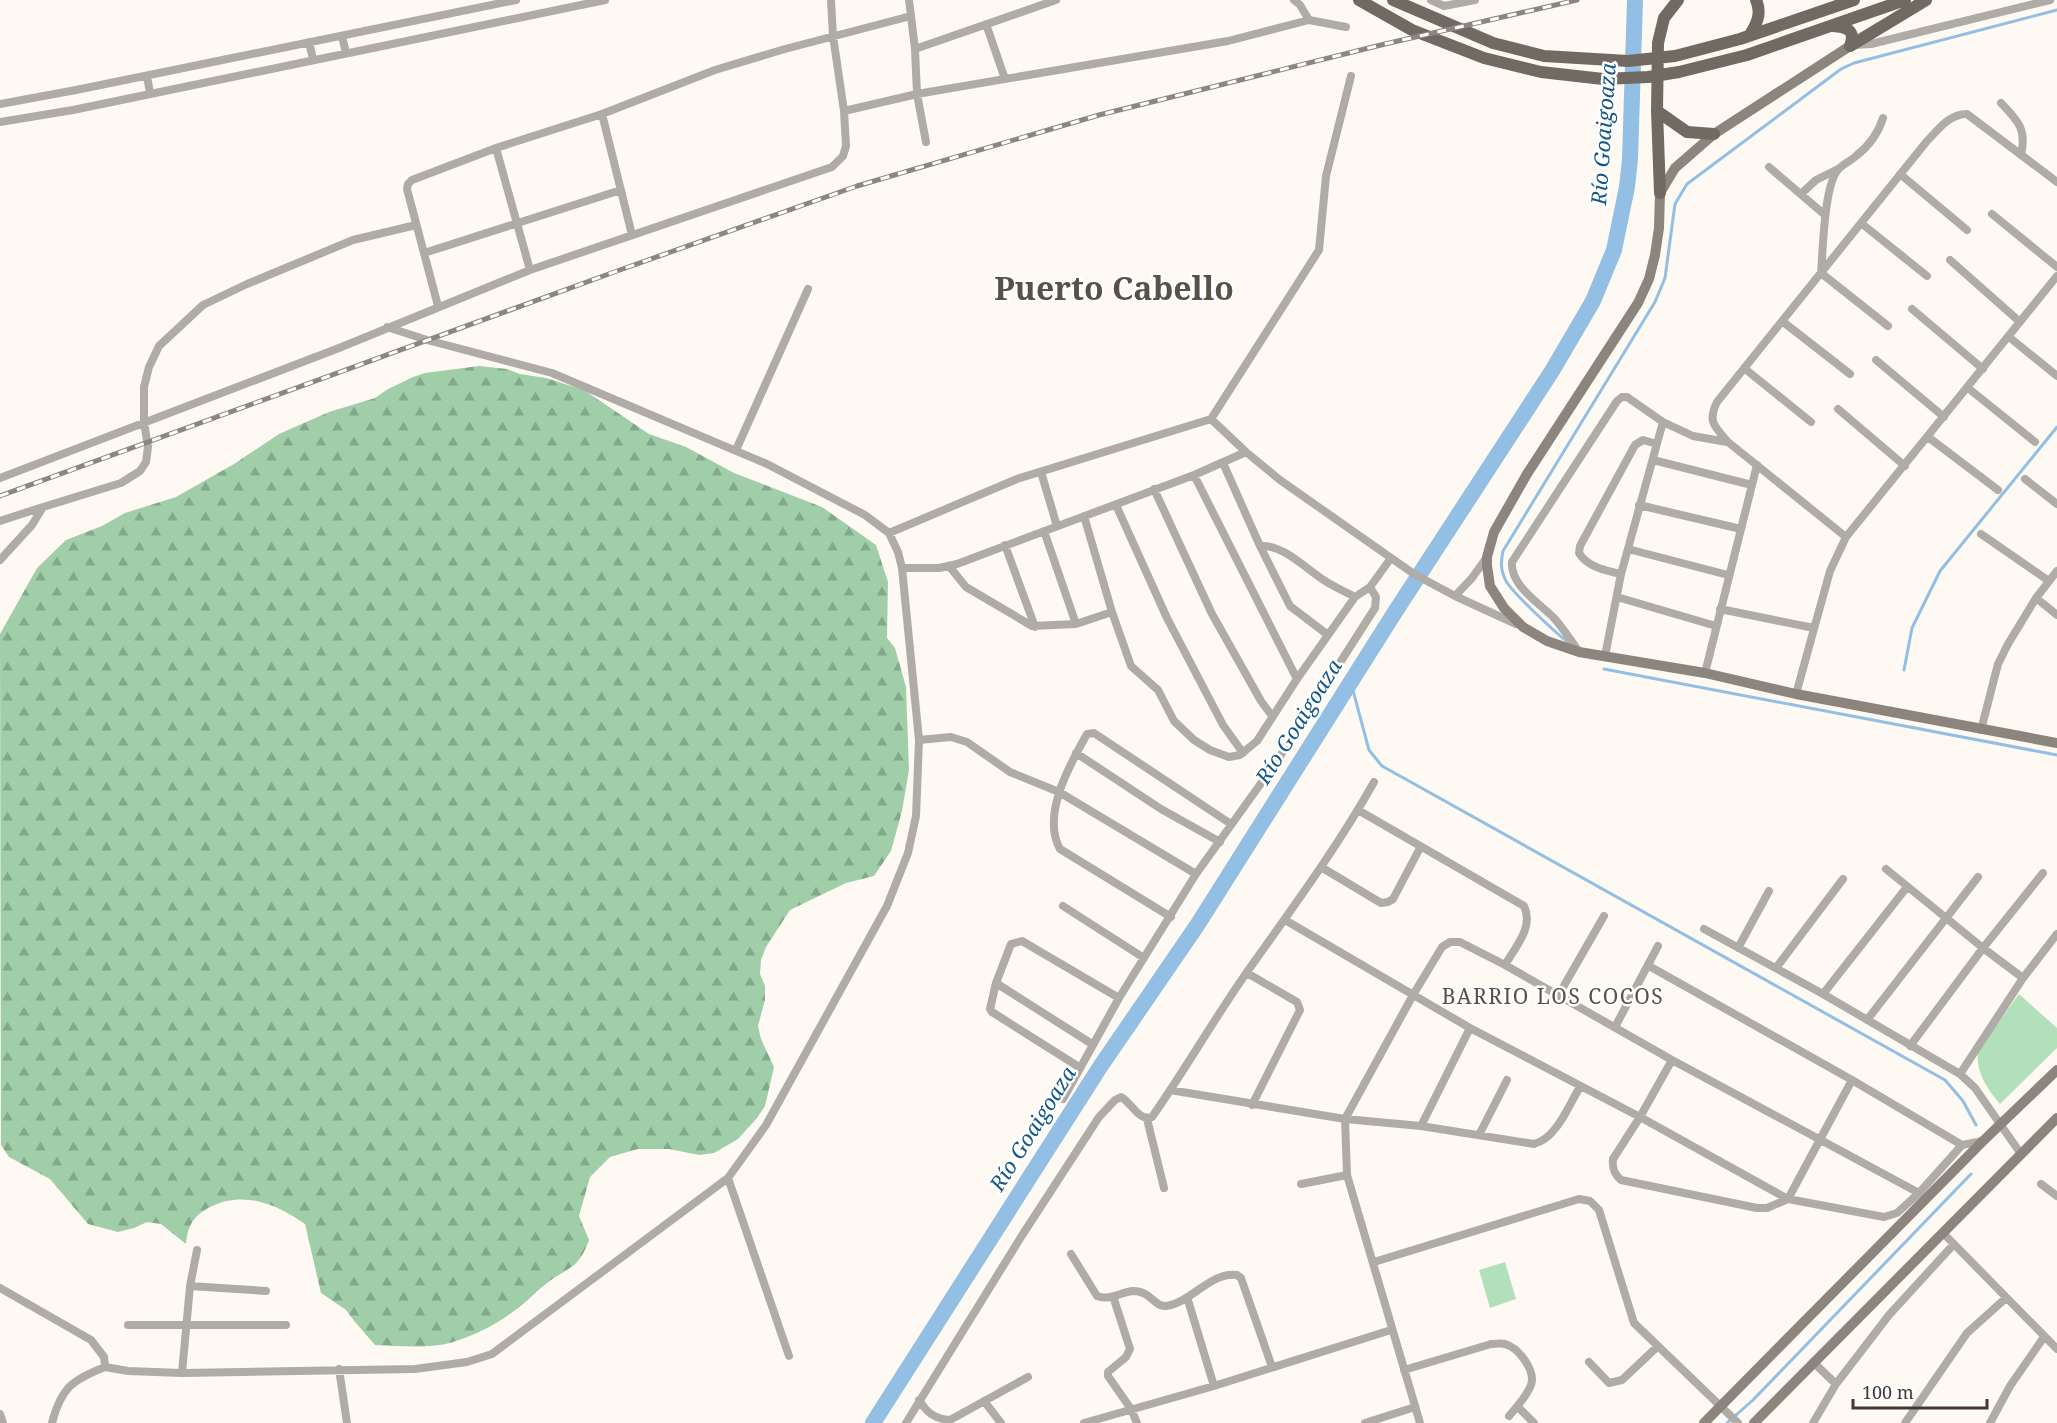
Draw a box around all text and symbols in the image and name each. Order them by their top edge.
water label: Río Goaigoaza [1584,61,1622,207]
district label: Puerto Cabello [994,266,1234,309]
water label: Río Goaigoaza [1248,653,1348,790]
district label: BARRIO LOS COCOS [1442,982,1664,1010]
water label: Río Goaigoaza [982,1060,1082,1197]
scale bar [1853,1372,1986,1410]
text: 100 m [1862,1380,1914,1404]

